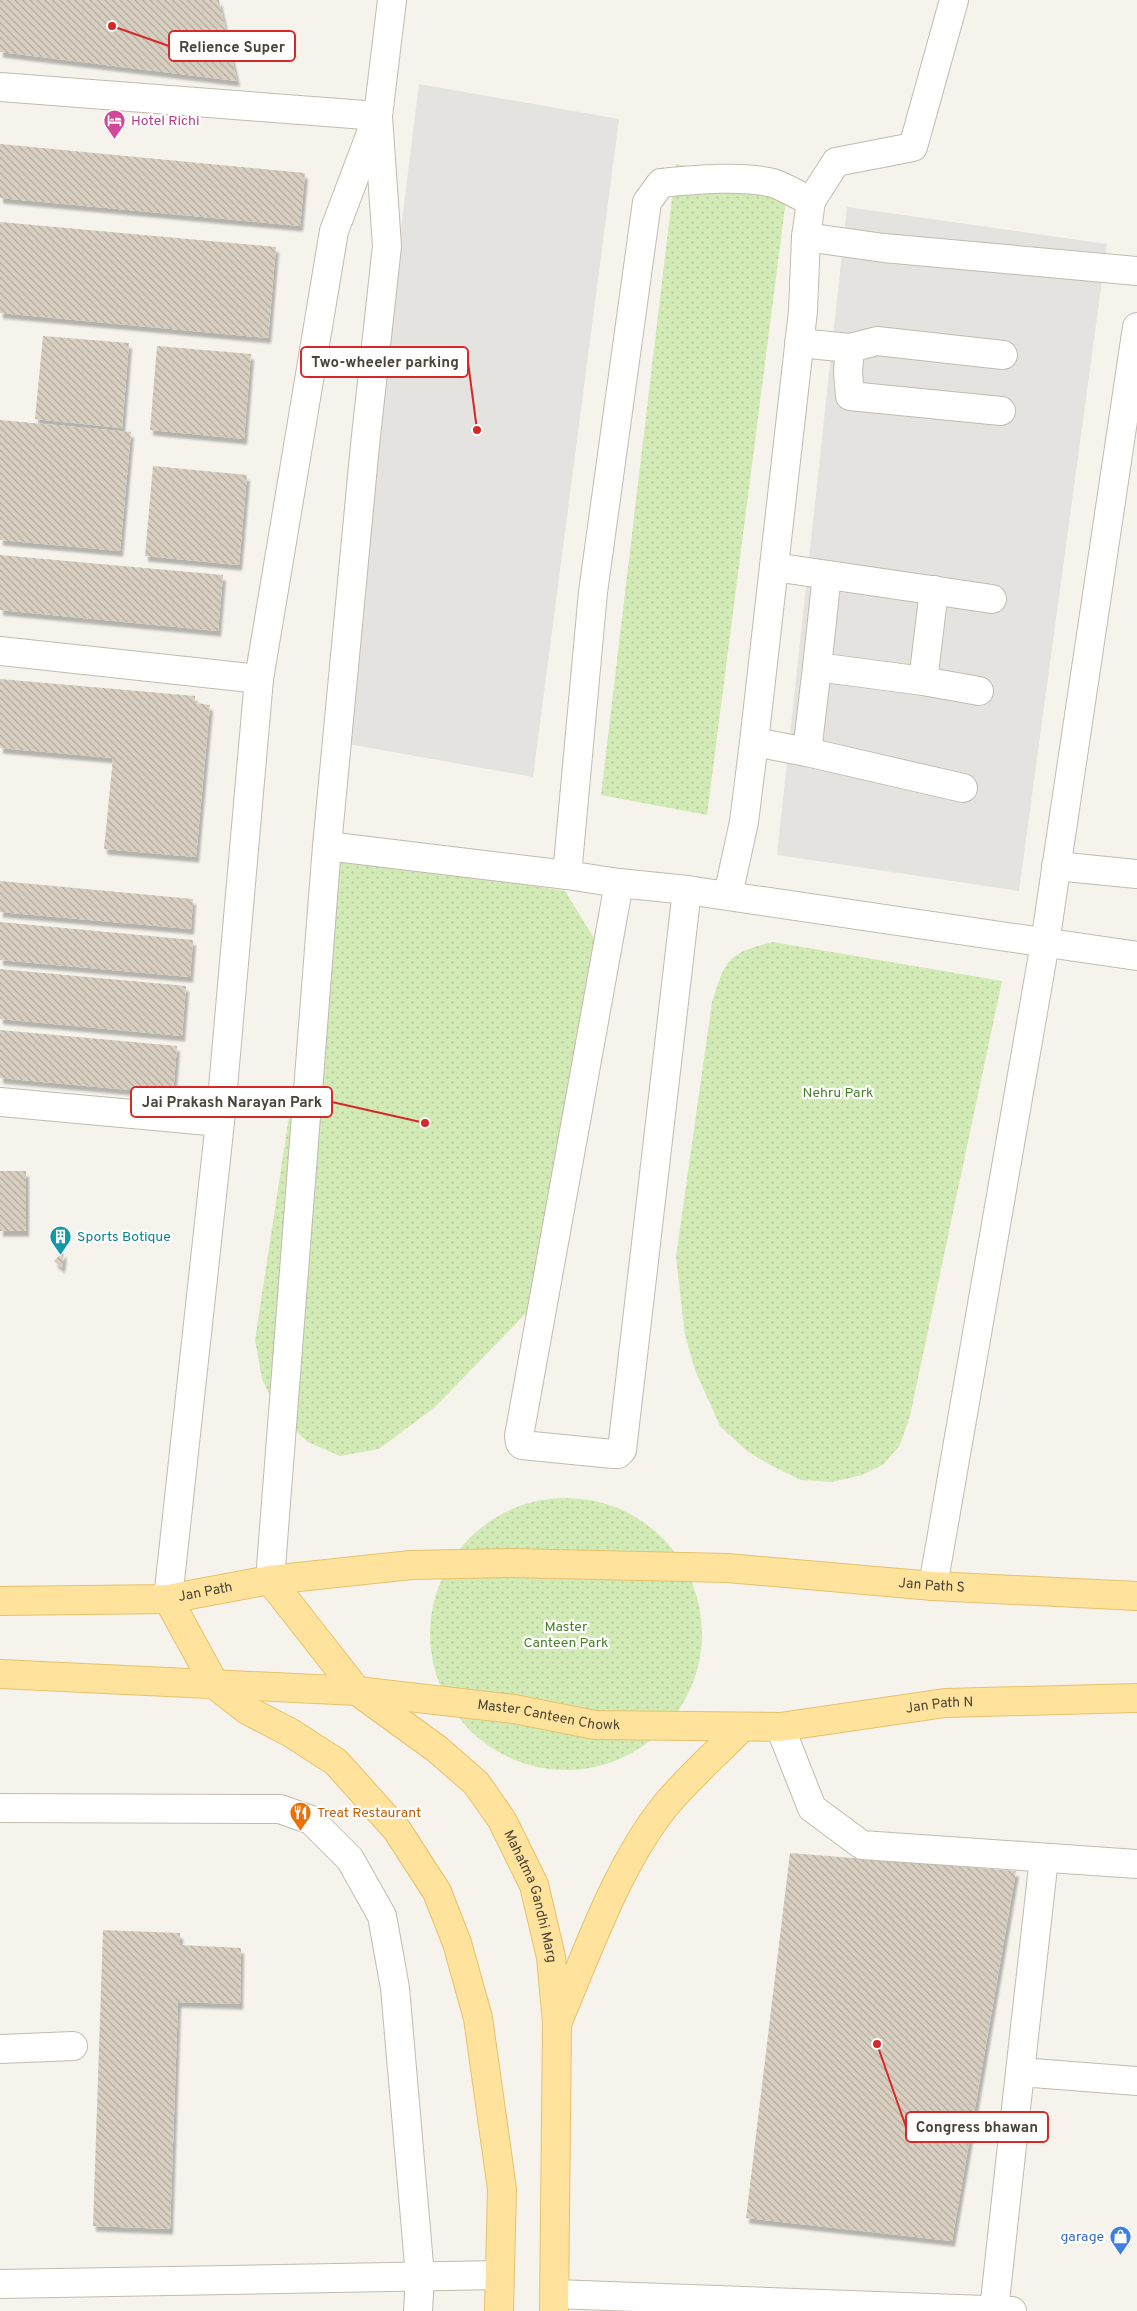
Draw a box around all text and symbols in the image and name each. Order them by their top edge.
callout: Relience Super [169,31,295,61]
text: Relience Super [179,39,286,58]
hotel icon: Hotel Richi [103,109,127,140]
place label: Hotel Richi [131,113,199,130]
callout: Two-wheeler parking [301,347,468,377]
text: Two-wheeler parking [311,354,459,373]
park label: Nehru Park [803,1085,873,1102]
callout: Jai Prakash Narayan Park [131,1087,332,1117]
text: Jai Prakash Narayan Park [142,1094,322,1113]
building icon: Sports Botique [49,1225,73,1256]
place label: Sports Botique [77,1229,171,1246]
street label: Jan Path S [898,1575,965,1596]
street label: Jan Path [177,1579,234,1605]
park label: Master Canteen Park [524,1619,608,1652]
street label: Jan Path N [904,1694,974,1717]
street label: Master Canteen Chowk [477,1696,620,1734]
restaurant icon: Treat Restaurant [289,1801,313,1832]
place label: Treat Restaurant [317,1805,421,1822]
street label: Mahatma Gandhi Marg [500,1827,560,1963]
callout: Congress bhawan [906,2112,1048,2142]
text: Congress bhawan [916,2119,1038,2138]
shop icon: garage [1108,2225,1132,2256]
place label: garage [1060,2229,1104,2246]

